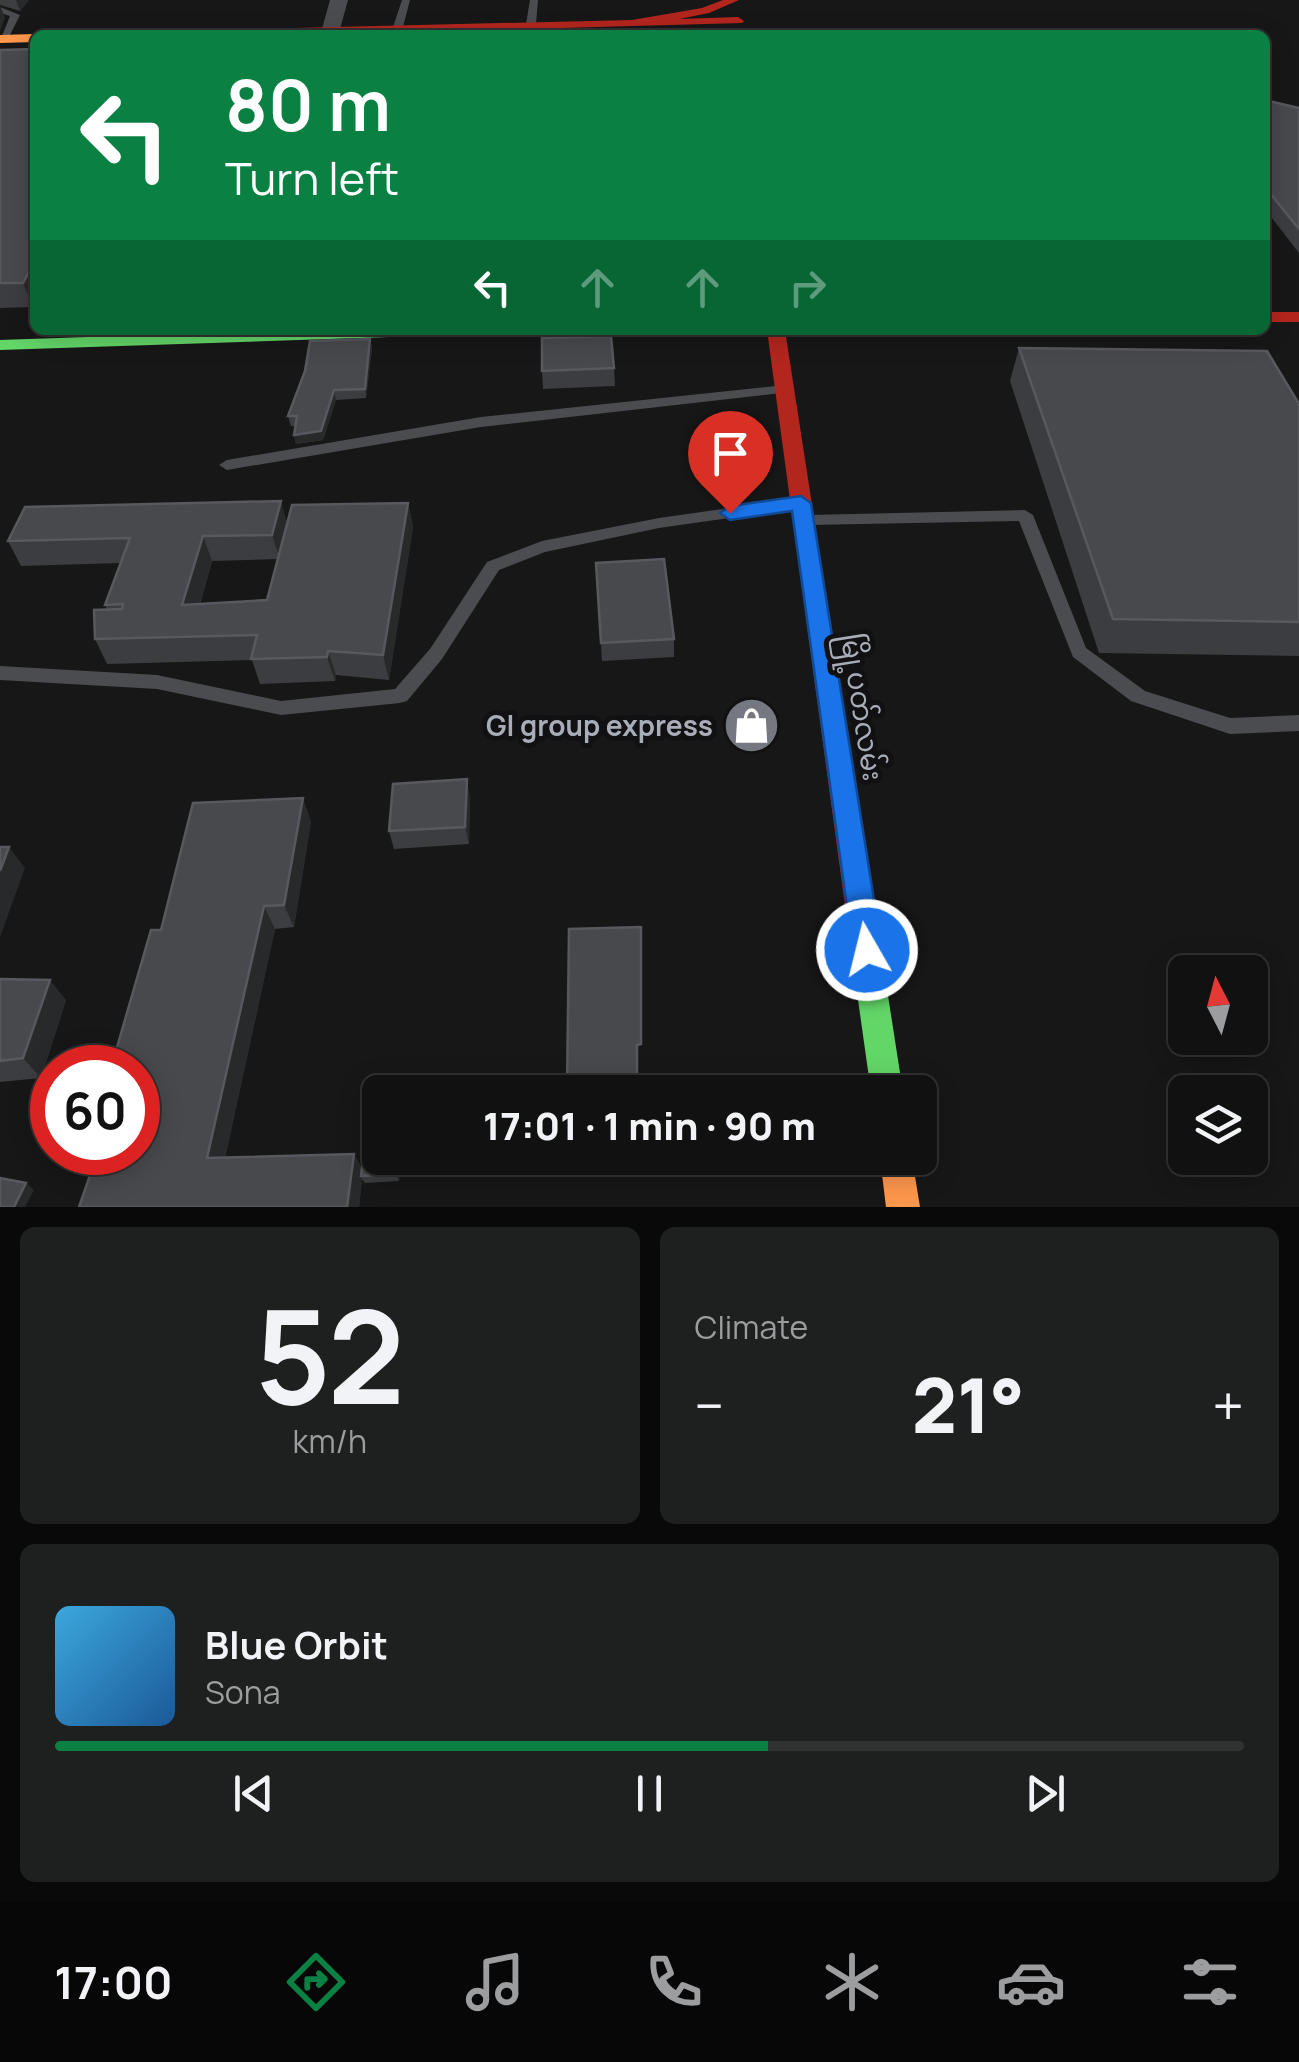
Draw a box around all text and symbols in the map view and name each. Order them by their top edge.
text: 80 m [225,56,391,152]
icon: left [60,70,190,200]
text: Turn left [225,147,399,209]
icon: left [465,260,520,315]
icon: ahead [570,260,625,315]
icon: ahead [675,260,730,315]
icon: right [780,260,835,315]
pin [688,411,773,514]
icon: arrive [703,426,758,481]
street label: မြို့ပတ်လမ်း [828,630,893,784]
shop icon: GI group express [722,696,782,756]
place label: GI group express [486,706,713,744]
position arrow [815,898,919,1002]
north arrow [1168,955,1268,1055]
map controls [1168,955,1268,1175]
speed limit sign: 60 [30,1045,160,1175]
button: layers [1168,1075,1268,1175]
text: 17:01 · 1 min · 90 m [483,1099,816,1151]
text: 52 [255,1265,405,1443]
text: Climate [695,1305,808,1349]
text: 21° [912,1353,1025,1456]
text: − [695,1367,724,1443]
text: + [1212,1367,1244,1443]
text: km/h [293,1419,367,1463]
text: Blue Orbit [205,1618,388,1670]
text: Sona [205,1670,280,1714]
icon: previous [226,1766,281,1821]
icon: pause [622,1766,677,1821]
icon: next [1018,1766,1073,1821]
icon: directions [281,1947,351,2017]
icon: music [460,1947,530,2017]
icon: phone [639,1947,709,2017]
icon: climate [817,1947,887,2017]
icon: car [996,1947,1066,2017]
icon: filters [1175,1947,1245,2017]
text: 17:00 [54,1951,173,2013]

